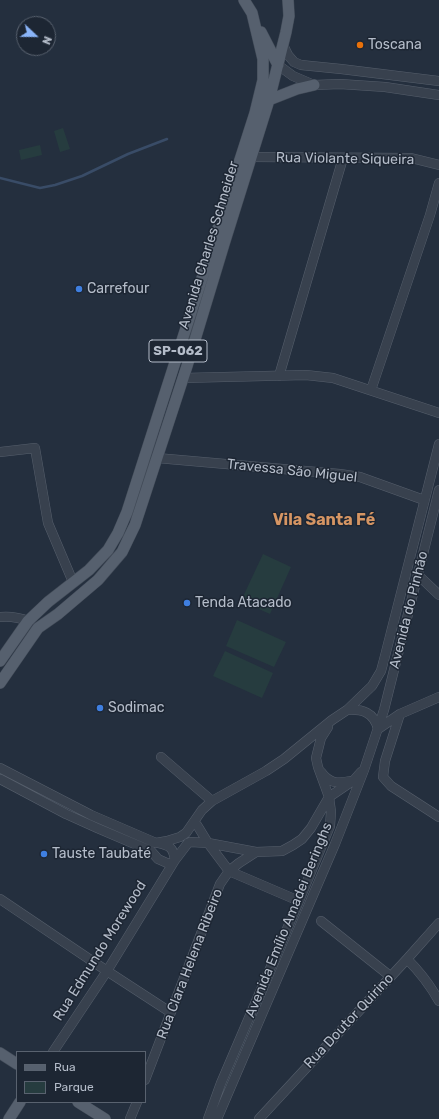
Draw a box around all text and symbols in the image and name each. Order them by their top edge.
north arrow [16,16,56,56]
text: N [39,34,54,46]
place label: Toscana [368,37,422,53]
marker: Toscana [355,40,365,50]
street label: Rua Violante Siqueira [276,149,414,169]
street label: Avenida Charles Schneider [175,159,243,331]
place label: Carrefour [87,281,149,297]
marker: Carrefour [74,284,84,294]
road number: SP-062 [149,340,207,362]
street label: Travessa São Miguel [226,456,358,486]
district label: Vila Santa Fé [273,510,375,530]
street label: Avenida do Pinhão [386,549,432,671]
place label: Tenda Atacado [195,595,292,611]
marker: Tenda Atacado [182,598,192,608]
place label: Sodimac [108,700,164,716]
marker: Sodimac [95,703,105,713]
street label: Avenida Emílio Amadei Beringhs [242,820,336,1020]
place label: Tauste Taubaté [52,846,151,862]
marker: Tauste Taubaté [39,849,49,859]
street label: Rua Edmundo Morewood [50,878,150,1024]
street label: Rua Clara Helena Ribeiro [154,886,226,1042]
street label: Rua Doutor Quirino [301,970,397,1072]
legend [16,1051,146,1103]
text: Rua [54,1060,76,1074]
text: Parque [54,1080,94,1094]

